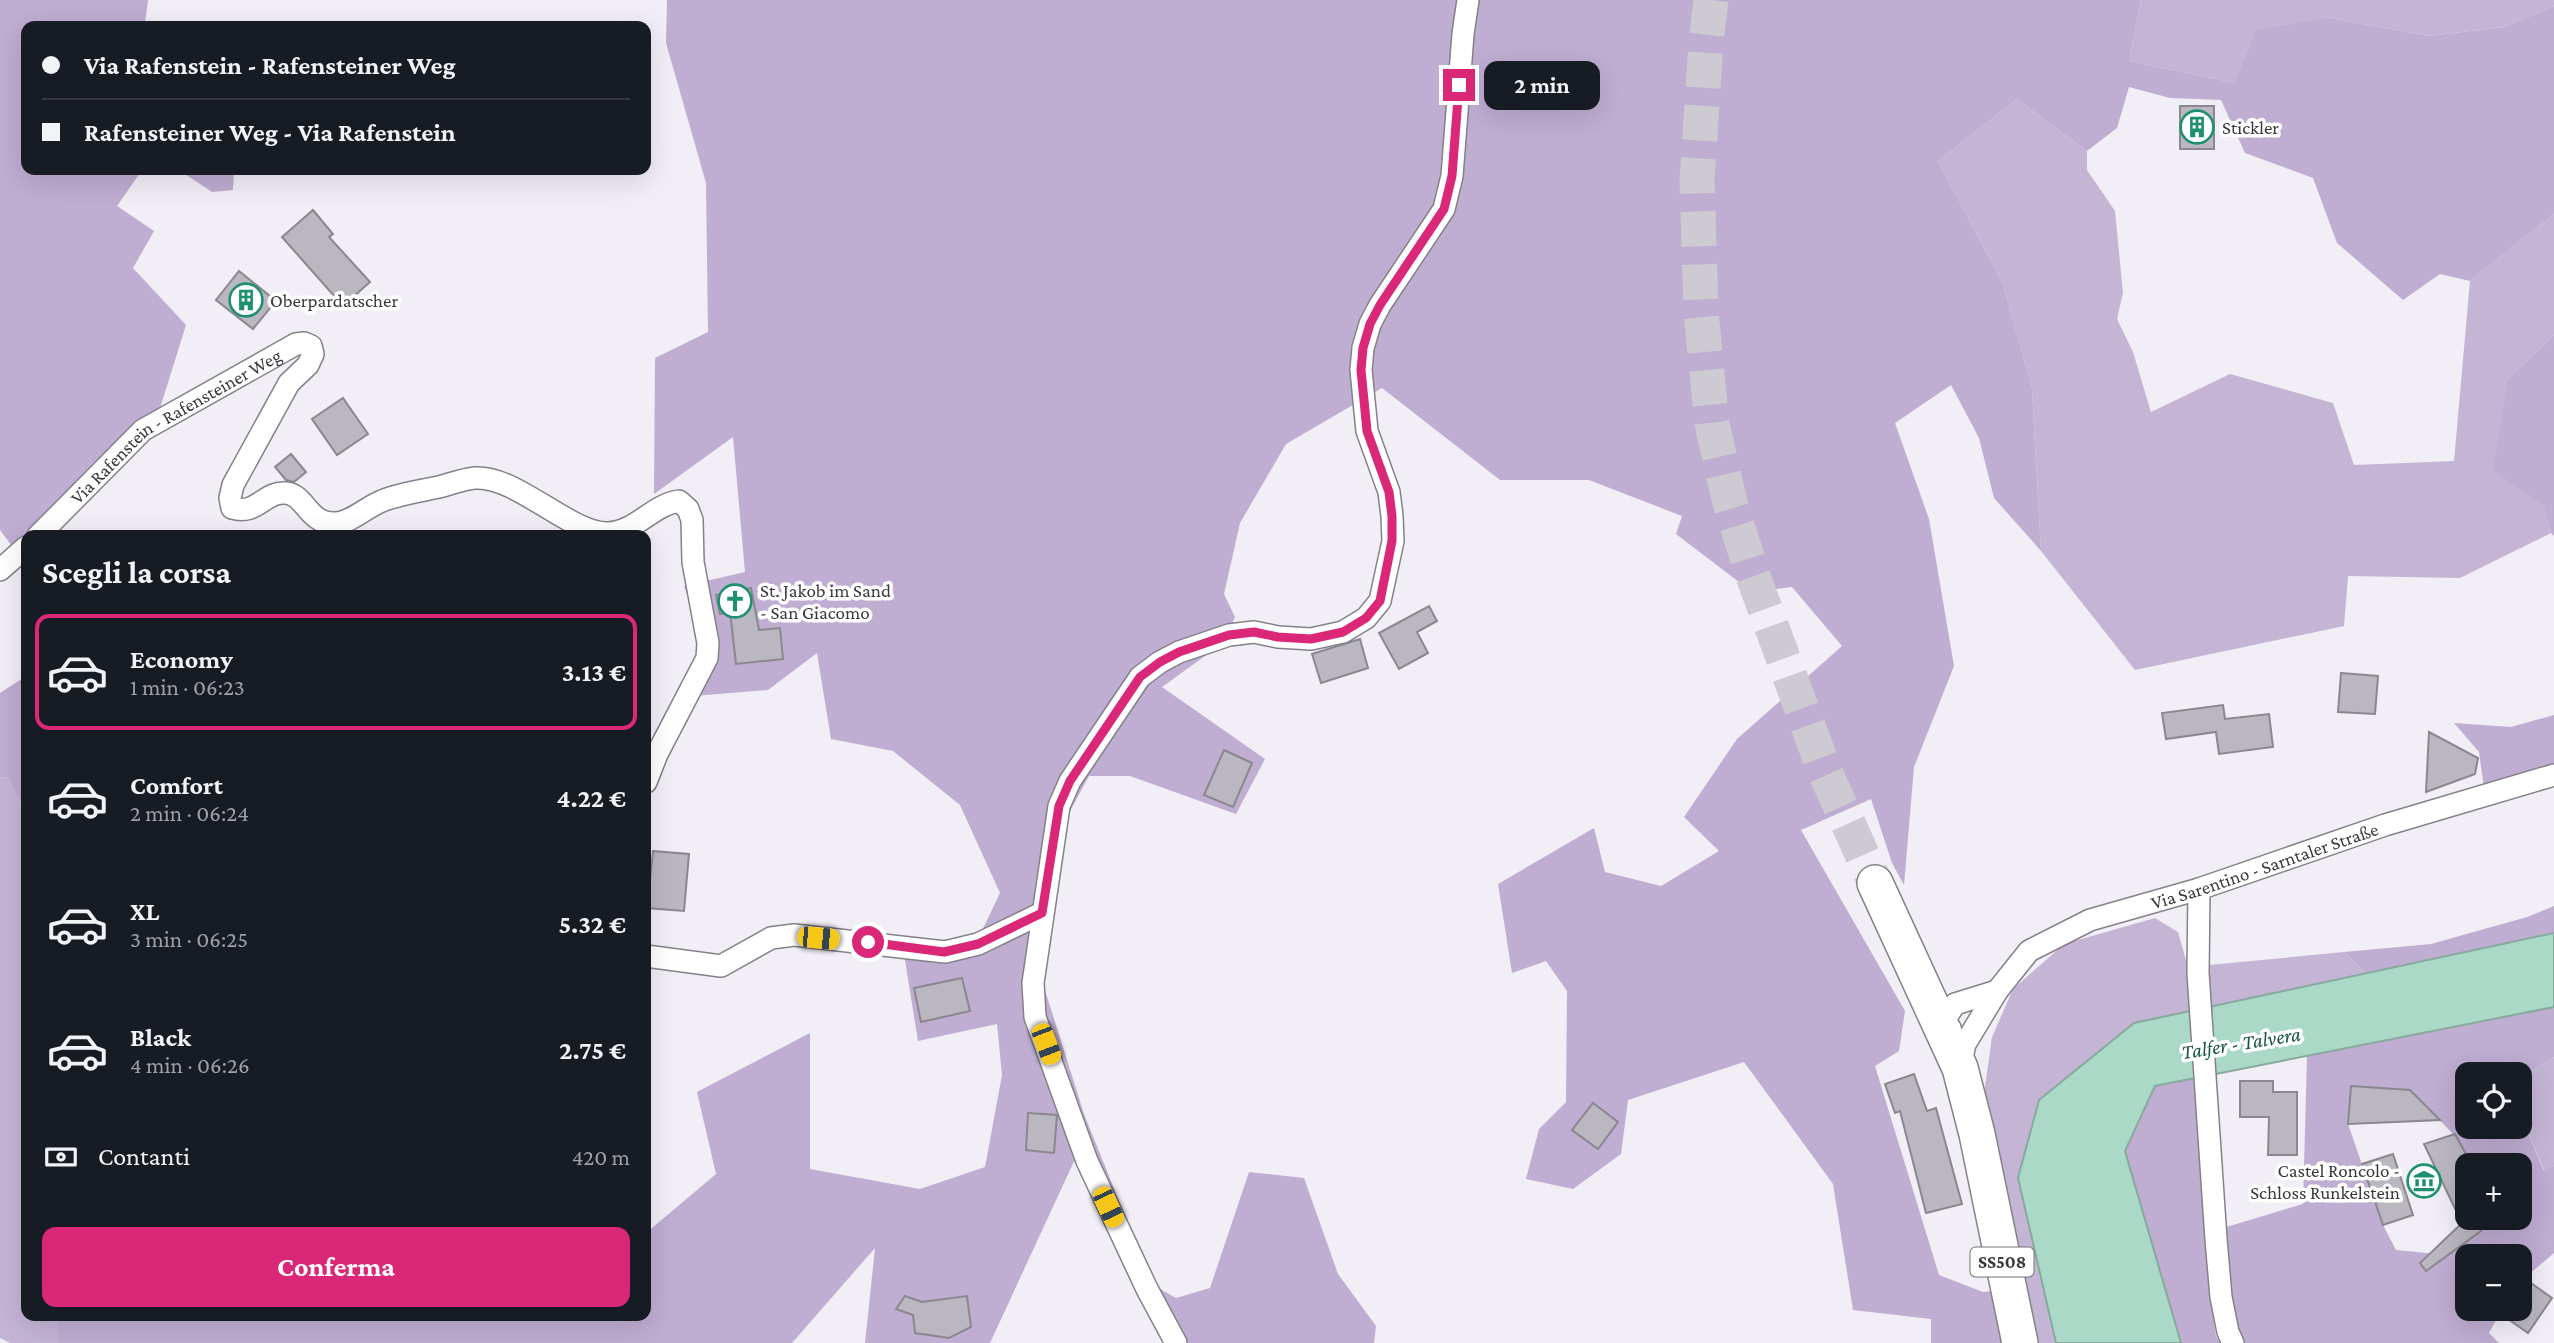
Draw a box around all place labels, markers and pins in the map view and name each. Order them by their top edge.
building icon: Stickler [2178,108,2216,146]
place label: Stickler [2222,117,2279,138]
building icon: Oberpardatscher [227,281,265,319]
place label: Oberpardatscher [270,290,398,311]
place label: St. Jakob im Sand - San Giacomo [760,580,891,623]
church icon: St. Jakob im Sand - San Giacomo [716,582,754,620]
place label: Castel Roncolo - Schloss Runkelstein [2250,1160,2400,1203]
museum icon: Castel Roncolo - Schloss Runkelstein [2405,1162,2443,1200]

